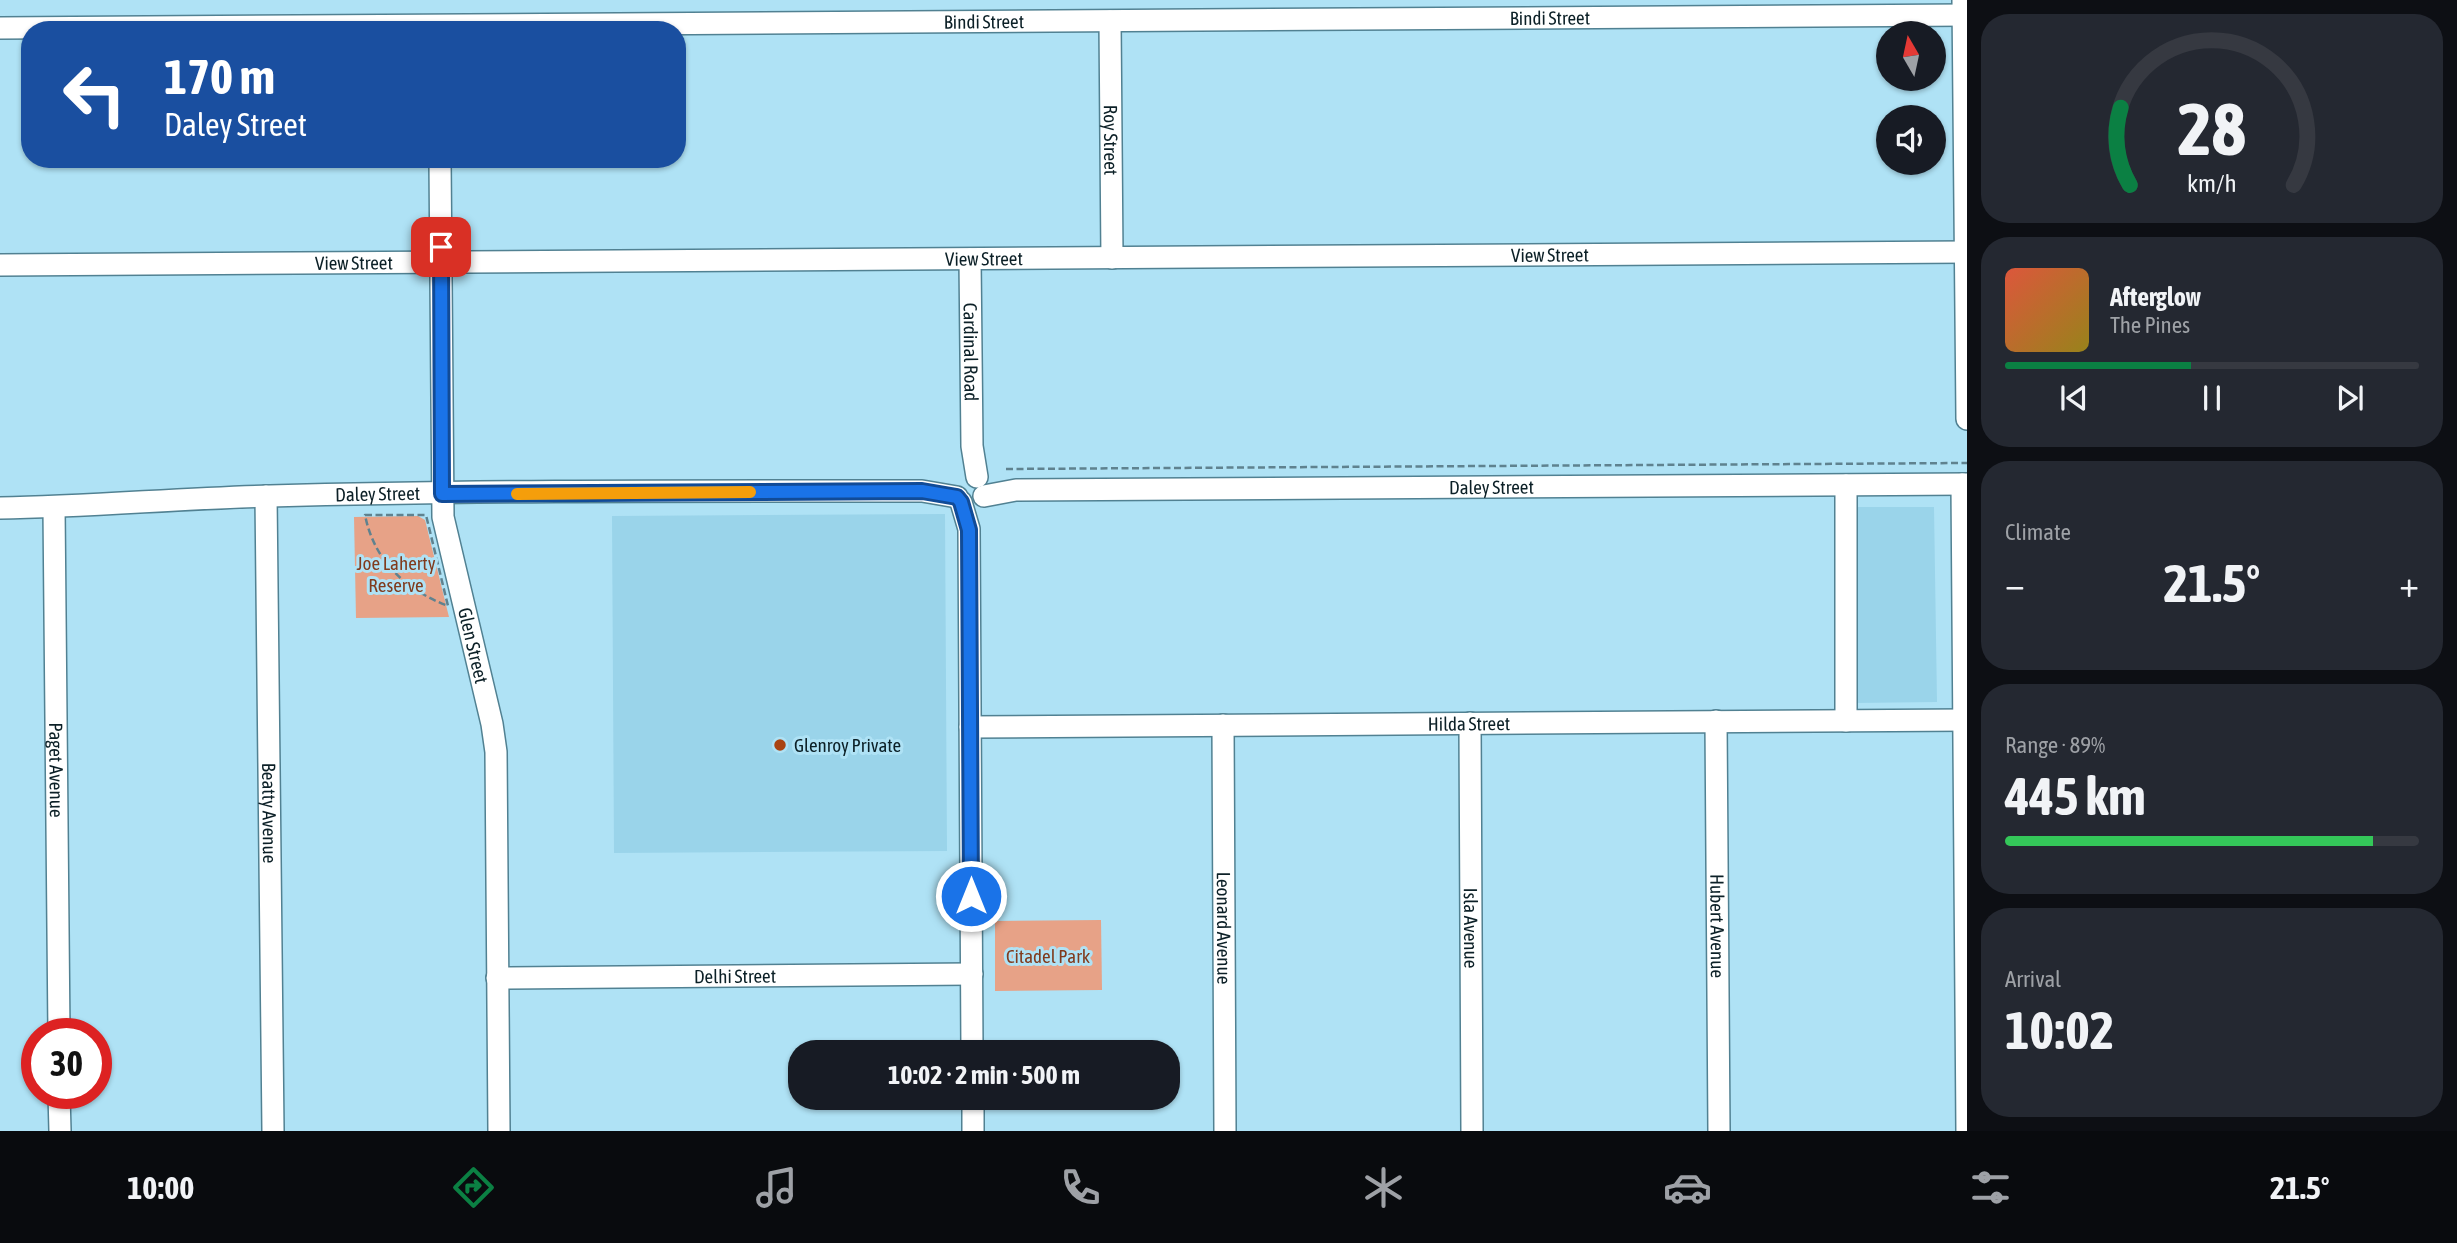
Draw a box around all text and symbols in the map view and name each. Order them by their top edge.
street label: Bindi Street [1510,6,1590,29]
street label: Bindi Street [944,10,1024,33]
north arrow [1876,21,1946,91]
map controls [1876,21,1946,175]
text: 170 m [164,48,275,104]
icon: left [49,49,140,140]
text: 28 [2178,87,2246,170]
street label: Roy Street [1100,105,1122,175]
button: sound [1876,105,1946,175]
text: Daley Street [164,106,307,143]
text: km/h [2187,169,2237,197]
pin [411,217,471,277]
icon: arrive [422,228,460,266]
street label: View Street [1511,243,1589,266]
street label: View Street [945,247,1023,270]
street label: View Street [315,251,393,274]
text: Afterglow [2110,282,2201,312]
street label: Cardinal Road [959,303,983,401]
text: The Pines [2110,312,2190,338]
icon: previous [2055,379,2093,417]
icon: pause [2193,379,2231,417]
icon: next [2331,379,2369,417]
street label: Daley Street [1449,476,1534,498]
street label: Daley Street [335,482,420,505]
text: Climate [2005,519,2071,545]
park label: Joe Laherty Reserve [357,552,436,596]
text: 21.5° [2164,553,2260,613]
text: − [2005,562,2025,605]
text: + [2399,562,2419,605]
street label: Glen Street [454,605,493,686]
street label: Hilda Street [1428,712,1510,735]
street label: Paget Avenue [45,722,68,818]
text: Range · 89% [2005,732,2105,758]
place label: Glenroy Private [794,734,901,756]
marker: Glenroy Private [772,737,788,753]
street label: Beatty Avenue [258,763,281,863]
text: 445 km [2005,766,2146,826]
position arrow [934,859,1008,933]
street label: Leonard Avenue [1213,872,1235,984]
street label: Hubert Avenue [1706,874,1729,978]
street label: Isla Avenue [1460,888,1482,968]
park label: Citadel Park [1006,945,1091,967]
street label: Delhi Street [694,965,776,987]
text: Arrival [2005,966,2061,992]
text: 10:02 [2005,1000,2114,1060]
speed limit sign: 30 [21,1018,112,1109]
text: 10:02 · 2 min · 500 m [888,1060,1080,1090]
icon: directions [449,1163,498,1212]
icon: music [752,1163,801,1212]
icon: phone [1056,1163,1105,1212]
icon: climate [1359,1163,1408,1212]
icon: car [1663,1163,1712,1212]
icon: filters [1966,1163,2015,1212]
text: 10:00 [127,1169,194,1206]
text: 21.5° [2270,1169,2330,1206]

